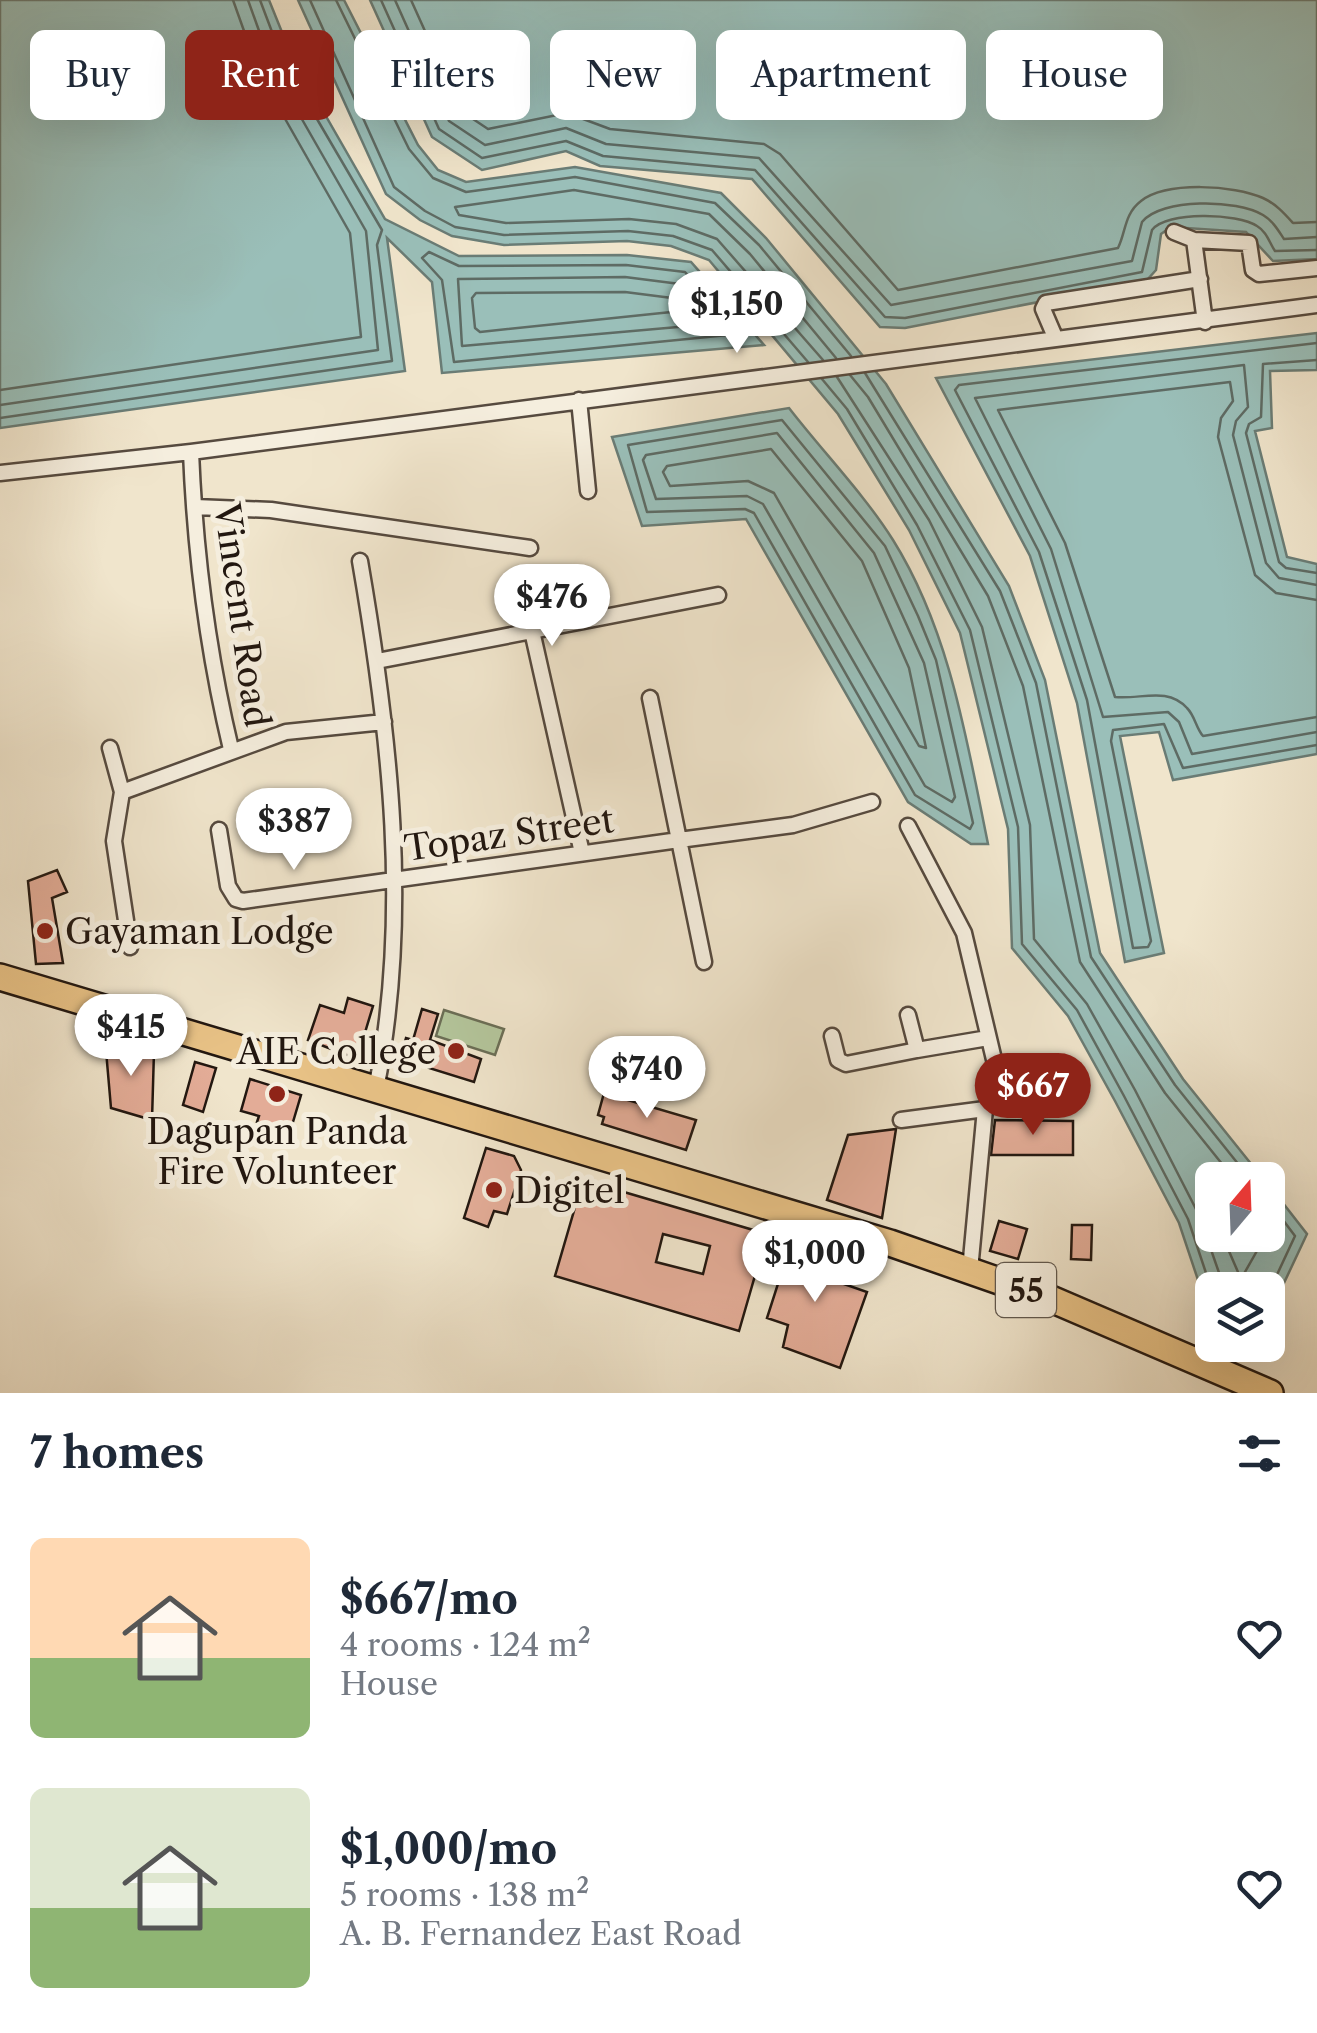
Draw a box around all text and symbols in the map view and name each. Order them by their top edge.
chip: Buy [30,30,165,120]
chip: Rent [185,30,334,120]
chip: Filters [354,30,530,120]
chip: New [550,30,696,120]
chip: Apartment [716,30,966,120]
chip: House [986,30,1163,120]
pin: $1,150 [656,271,818,356]
text: $1,150 [690,284,784,323]
street label: Vincent Road [205,499,279,730]
pin: $476 [493,564,611,649]
text: $476 [516,577,588,616]
pin: $387 [235,788,353,873]
street label: Topaz Street [402,798,617,870]
text: $387 [258,801,330,840]
place label: Gayaman Lodge [65,910,334,953]
marker: Gayaman Lodge [34,920,56,942]
pin: $415 [72,994,190,1079]
text: $415 [97,1007,165,1046]
place label: AIE College [236,1030,436,1073]
pin: $740 [588,1036,706,1121]
marker: AIE College [445,1040,467,1062]
text: $740 [611,1049,683,1088]
pin: $667 [974,1053,1092,1138]
text: $667 [997,1066,1069,1105]
marker: Dagupan Panda Fire Volunteer [266,1083,288,1105]
place label: Dagupan Panda Fire Volunteer [147,1110,408,1193]
north arrow [1195,1162,1285,1252]
map controls [1195,1162,1285,1362]
place label: Digitel [514,1169,625,1212]
marker: Digitel [483,1179,505,1201]
pin: $1,000 [734,1220,896,1305]
text: $1,000 [764,1233,866,1272]
road number: 55 [996,1263,1056,1317]
button: layers [1195,1272,1285,1362]
icon: filters [1232,1426,1287,1481]
text: 7 homes [30,1427,204,1479]
text: $667/mo [340,1573,518,1625]
icon: home [110,1578,230,1698]
icon: heart [1232,1611,1287,1666]
text: 4 rooms · 124 m² [340,1625,591,1664]
text: House [340,1664,438,1703]
text: $1,000/mo [340,1823,557,1875]
icon: home [110,1828,230,1948]
icon: heart [1232,1861,1287,1916]
text: 5 rooms · 138 m² [340,1875,589,1914]
text: A. B. Fernandez East Road [340,1914,742,1953]

